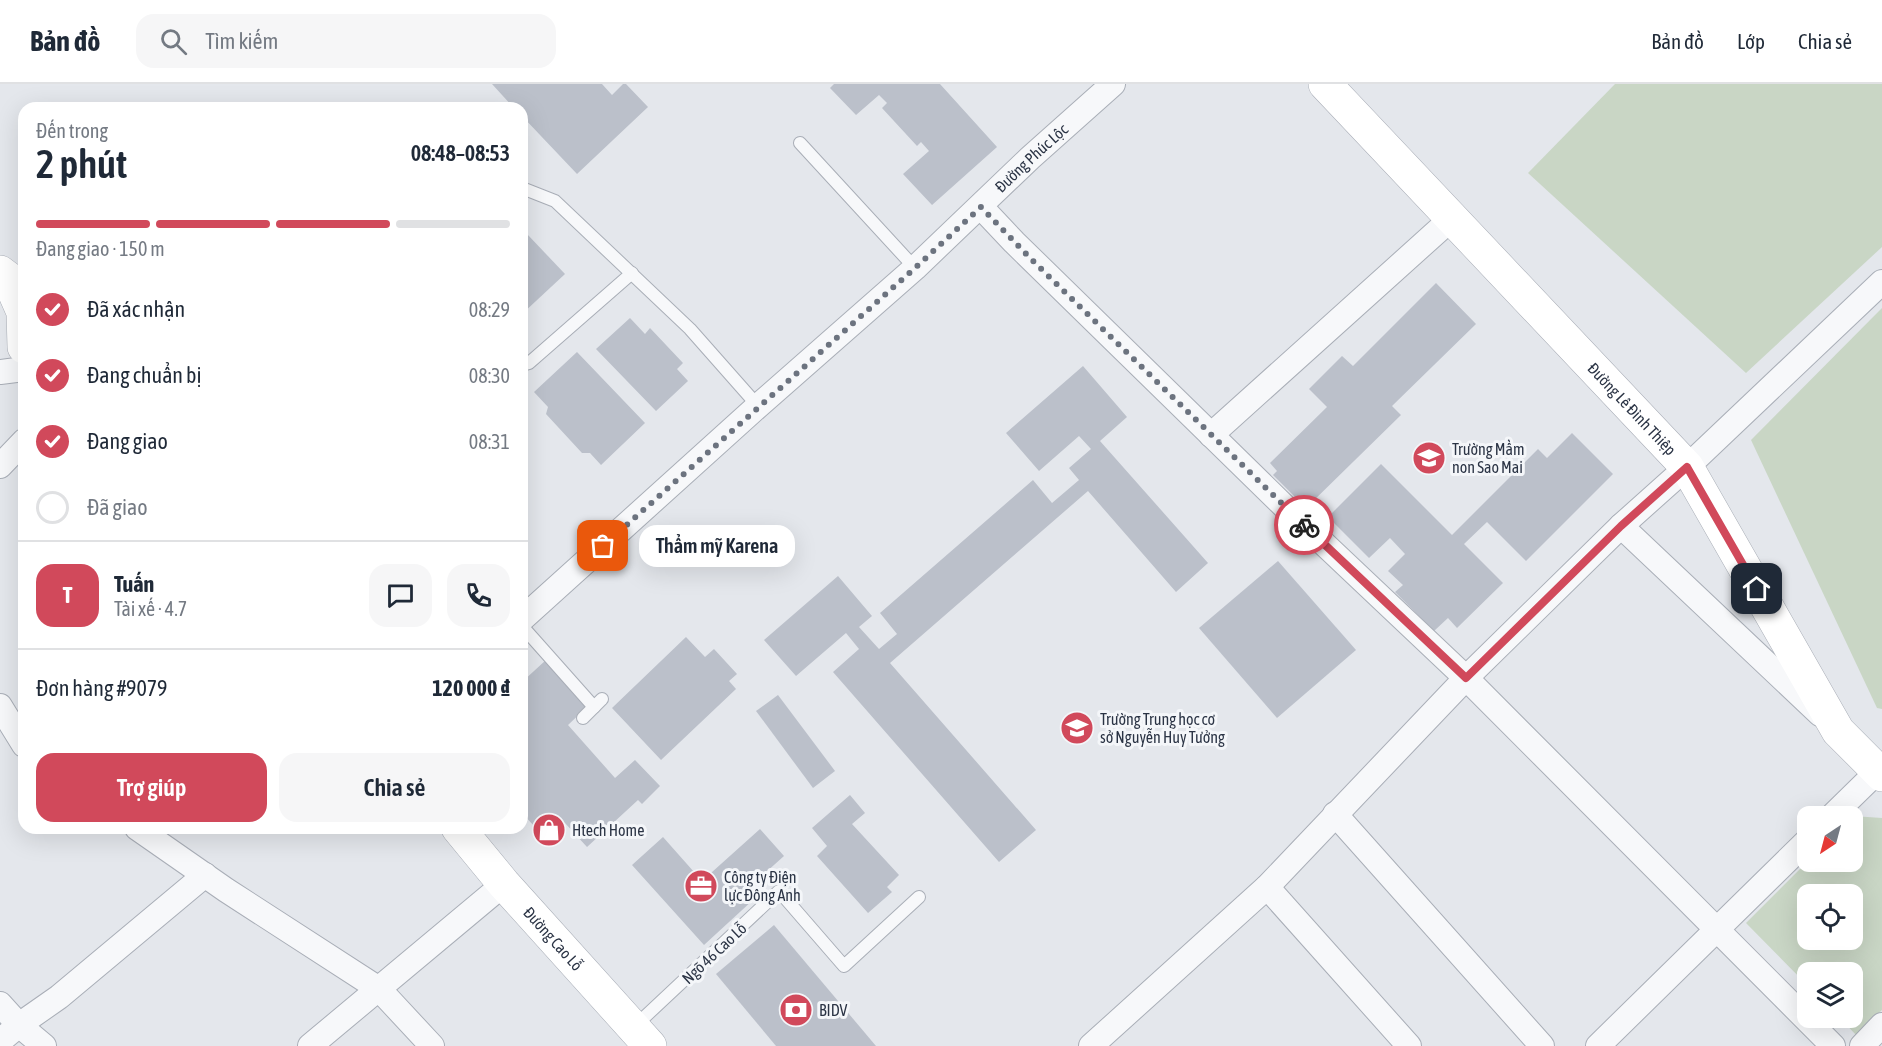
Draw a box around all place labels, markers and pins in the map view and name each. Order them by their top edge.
place label: Trường Mầm non Sao Mai [1452,439,1525,476]
school or university icon: Trường Mầm non Sao Mai [1411,440,1447,476]
pin [577,520,628,571]
callout: Thẩm mỹ Karena [639,525,795,567]
pin [1731,563,1782,614]
school or university icon: Trường Trung học cơ sở Nguyễn Huy Tưởng [1059,710,1095,746]
place label: Trường Trung học cơ sở Nguyễn Huy Tưởng [1100,710,1225,747]
shop icon: Htech Home [531,812,567,848]
place label: Htech Home [572,821,644,839]
office icon: Công ty Điện lực Đông Anh [683,868,719,904]
place label: Công ty Điện lực Đông Anh [724,868,801,905]
bank icon: BIDV [778,992,814,1028]
place label: BIDV [819,1001,847,1019]

